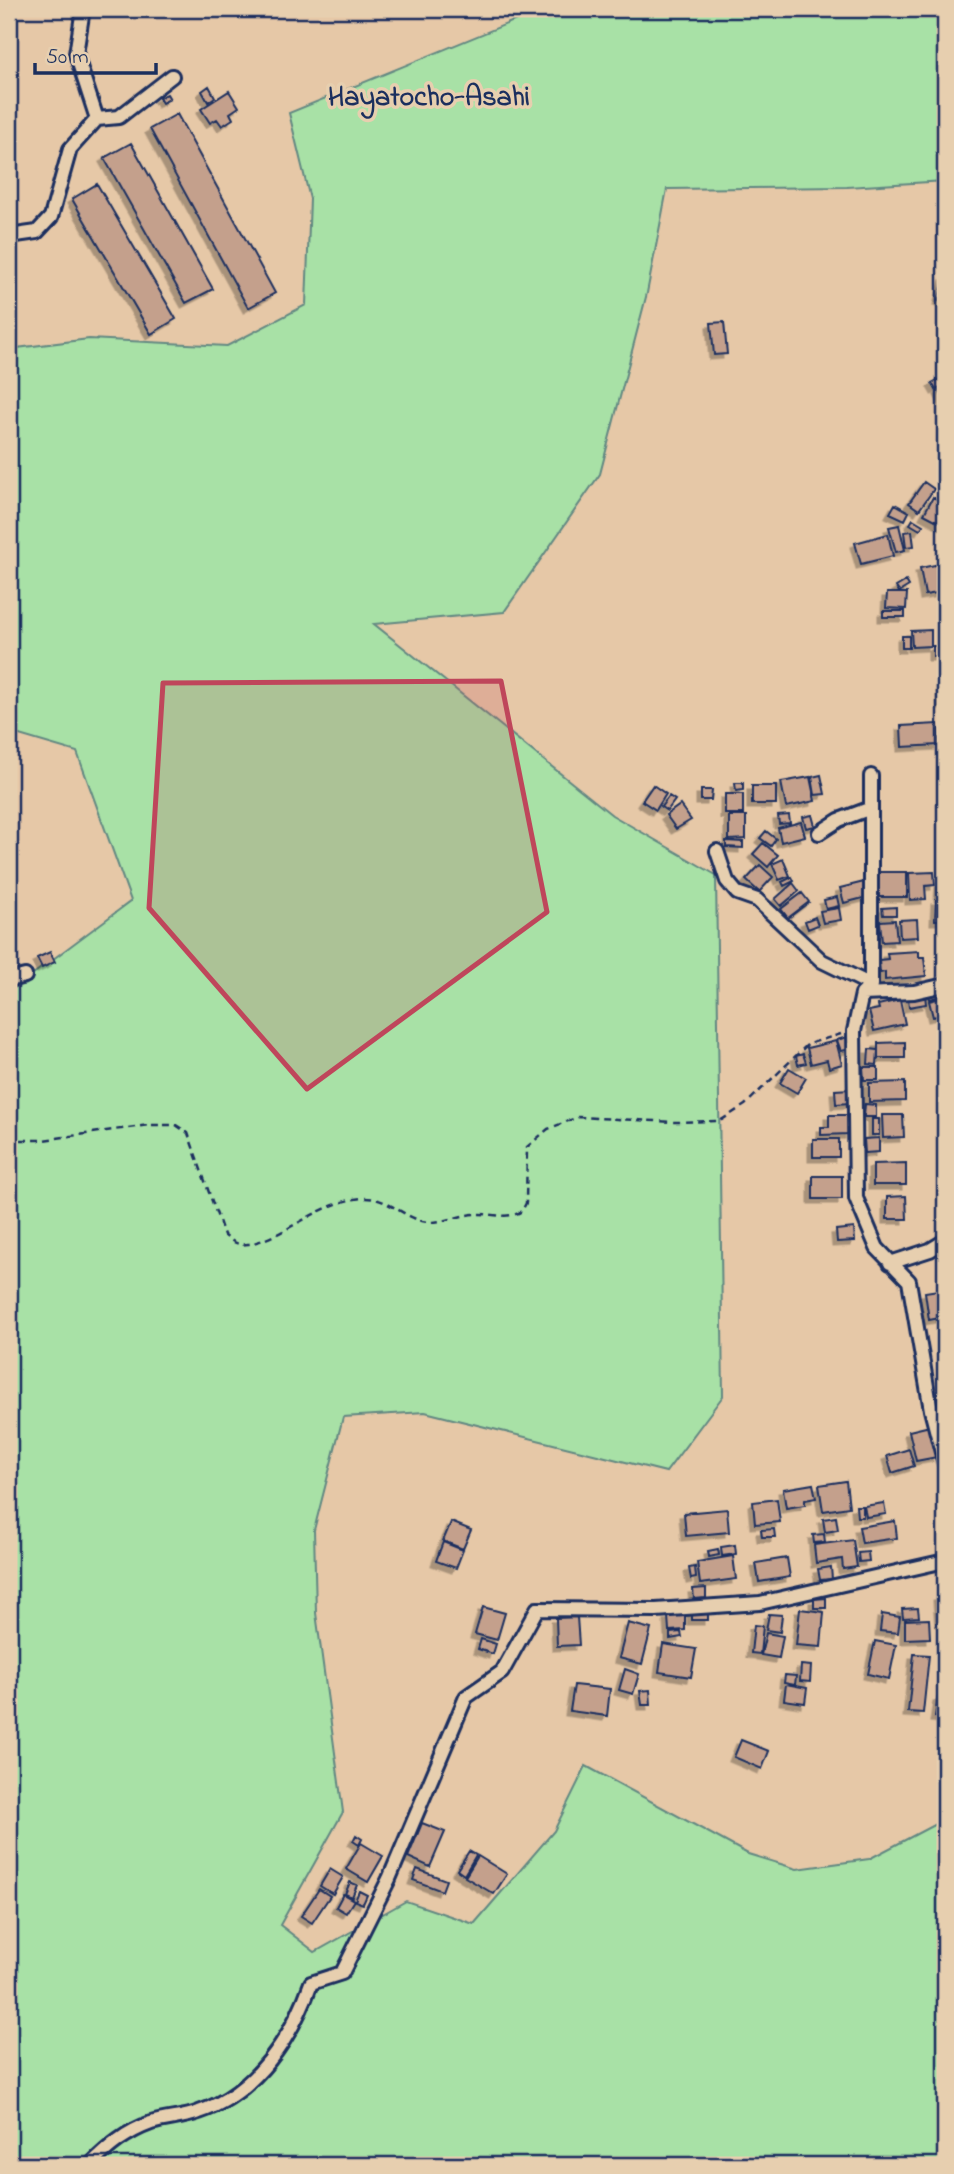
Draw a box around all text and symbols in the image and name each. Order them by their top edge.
scale bar [35,32,156,76]
text: 50 m [46,43,89,73]
district label: Hayatocho-Asahi [328,78,530,119]

